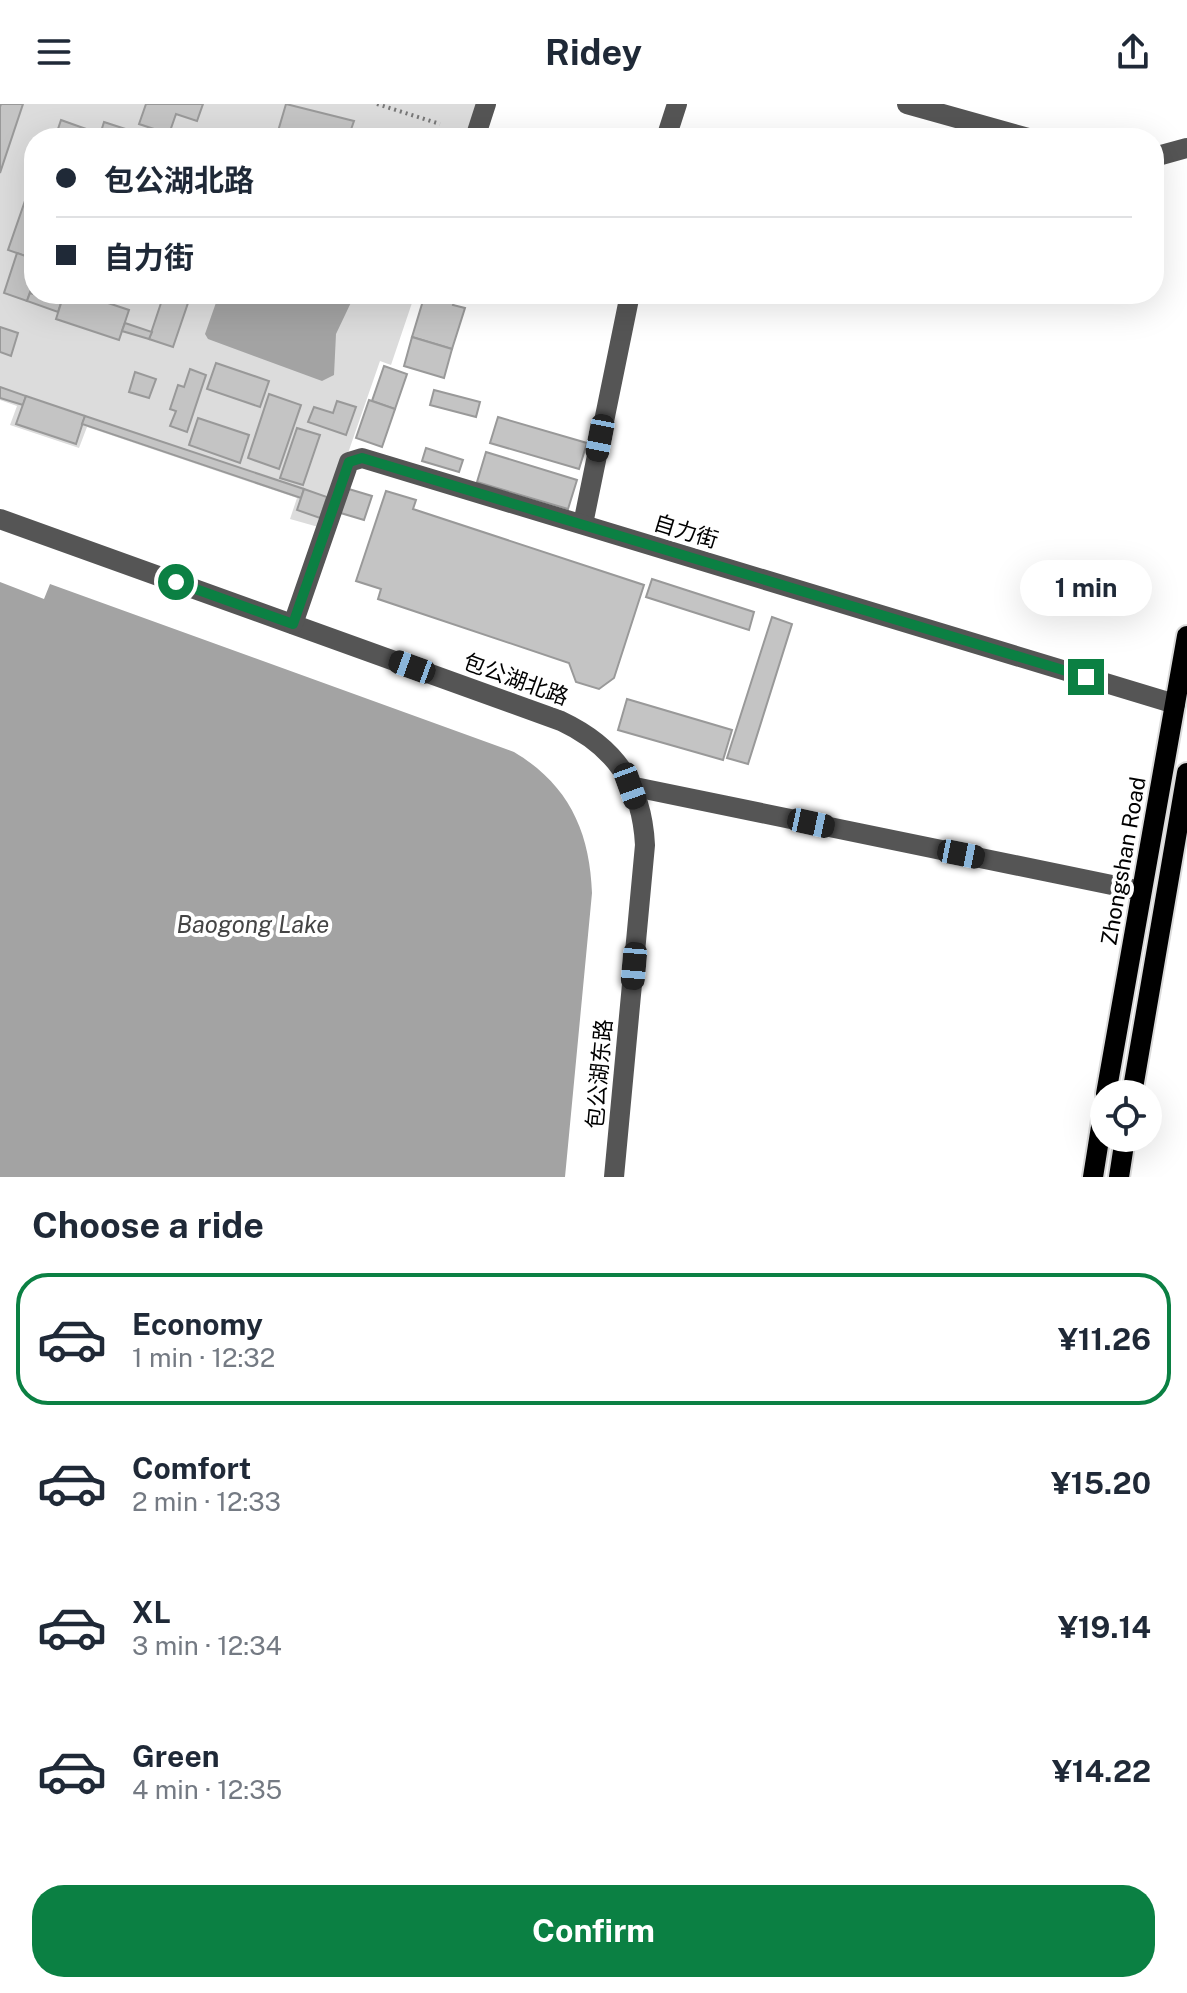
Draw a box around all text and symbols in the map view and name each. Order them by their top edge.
icon: menu [32,30,76,74]
icon: share [1111,30,1155,74]
text: Ridey [545,31,642,73]
text: 包公湖北路 [104,162,254,198]
text: 自力街 [104,239,194,275]
car [584,412,616,464]
street label: 自力街 [651,509,721,553]
callout: 1 min [1020,561,1152,617]
route start [158,564,194,600]
text: 1 min [1055,572,1117,603]
car [385,648,439,686]
street label: 包公湖北路 [460,648,572,710]
route end [1068,659,1104,695]
car [611,759,649,813]
street label: Zhongshan Road [1095,775,1151,947]
car [785,806,837,840]
car [935,838,987,870]
water label: Baogong Lake [177,910,329,938]
car [620,941,648,991]
street label: 包公湖东路 [581,1018,617,1130]
map controls [1090,1080,1162,1152]
button: locate [1090,1080,1162,1152]
text: Choose a ride [32,1204,264,1246]
icon: car [36,1303,108,1375]
text: Economy [132,1306,263,1342]
text: ¥11.26 [1058,1321,1151,1357]
text: 1 min · 12:32 [132,1342,275,1373]
icon: car [36,1447,108,1519]
text: Comfort [132,1450,251,1486]
text: ¥15.20 [1051,1465,1151,1501]
text: 2 min · 12:33 [132,1486,281,1517]
icon: car [36,1591,108,1663]
text: XL [132,1594,171,1630]
text: ¥19.14 [1058,1609,1151,1645]
text: 3 min · 12:34 [132,1630,282,1661]
icon: car [36,1735,108,1807]
text: Green [132,1738,219,1774]
text: ¥14.22 [1052,1753,1151,1789]
text: 4 min · 12:35 [132,1774,282,1805]
button: Confirm [32,1885,1155,1977]

